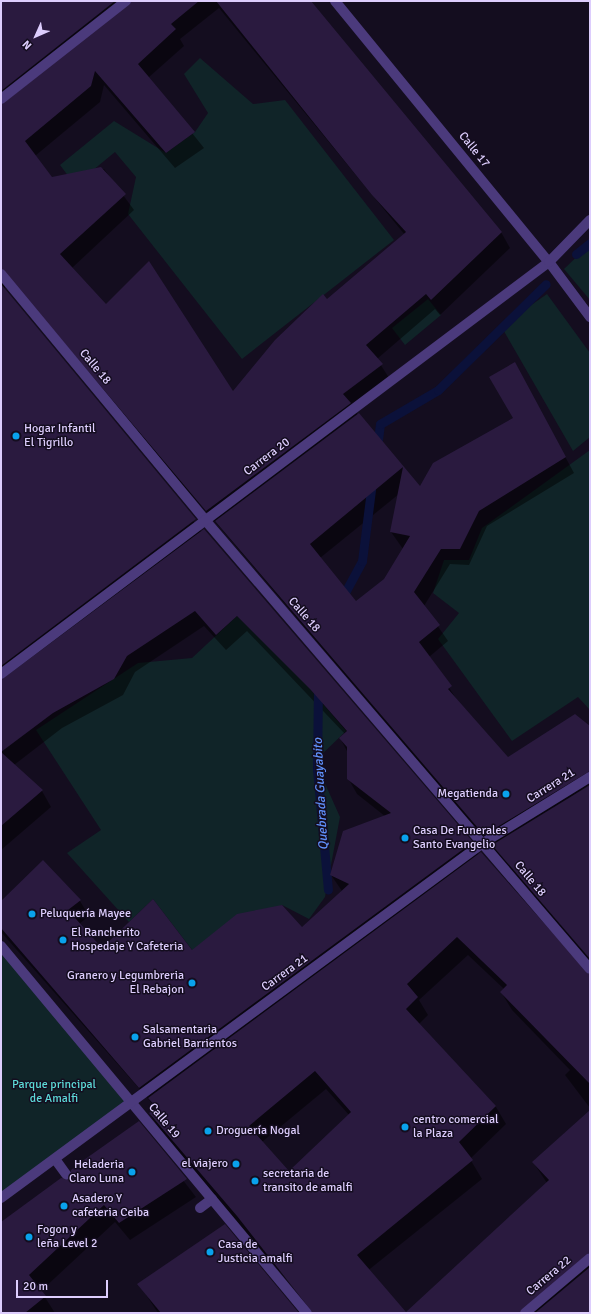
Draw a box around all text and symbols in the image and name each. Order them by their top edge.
north arrow [16,16,56,56]
text: N [20,38,34,52]
street label: Calle 17 [455,129,493,171]
street label: Calle 18 [76,346,114,388]
place label: Hogar Infantil El Tigrillo [24,422,96,450]
marker: Hogar Infantil El Tigrillo [11,431,21,441]
street label: Carrera 20 [241,435,293,479]
street label: Calle 18 [285,595,323,635]
water label: Quebrada Guayabito [310,737,332,851]
street label: Carrera 21 [524,766,578,806]
place label: Megatienda [437,787,498,801]
marker: Megatienda [501,789,511,799]
place label: Casa De Funerales Santo Evangelio [413,824,507,852]
marker: Casa De Funerales Santo Evangelio [400,833,410,843]
street label: Calle 18 [511,858,549,900]
place label: Peluquería Mayee [40,907,131,921]
marker: Peluquería Mayee [27,909,37,919]
place label: El Rancherito Hospedaje Y Cafeteria [71,926,183,954]
marker: El Rancherito Hospedaje Y Cafeteria [58,935,68,945]
street label: Carrera 21 [259,951,311,995]
place label: Granero y Legumbreria El Rebajon [67,969,184,997]
marker: Granero y Legumbreria El Rebajon [187,978,197,988]
place label: Salsamentaria Gabriel Barrientos [143,1023,237,1051]
marker: Salsamentaria Gabriel Barrientos [130,1032,140,1042]
park label: Parque principal de Amalfi [12,1078,96,1106]
street label: Calle 19 [145,1100,183,1142]
place label: centro comercial la Plaza [413,1113,499,1141]
marker: centro comercial la Plaza [400,1122,410,1132]
place label: Droguería Nogal [216,1124,300,1138]
marker: Droguería Nogal [203,1126,213,1136]
place label: el viajero [181,1157,228,1171]
place label: Heladeria Claro Luna [69,1158,124,1186]
marker: el viajero [231,1159,241,1169]
marker: Heladeria Claro Luna [127,1167,137,1177]
place label: secretaria de transito de amalfi [263,1167,353,1195]
marker: secretaria de transito de amalfi [250,1176,260,1186]
place label: Asadero Y cafeteria Ceiba [72,1192,149,1220]
marker: Asadero Y cafeteria Ceiba [59,1201,69,1211]
place label: Fogon y leña Level 2 [37,1223,97,1251]
marker: Fogon y leña Level 2 [24,1232,34,1242]
place label: Casa de Justicia amalfi [218,1238,293,1266]
marker: Casa de Justicia amalfi [205,1247,215,1257]
street label: Carrera 22 [524,1253,574,1299]
scale bar [18,1272,110,1298]
text: 20 m [23,1279,48,1294]

